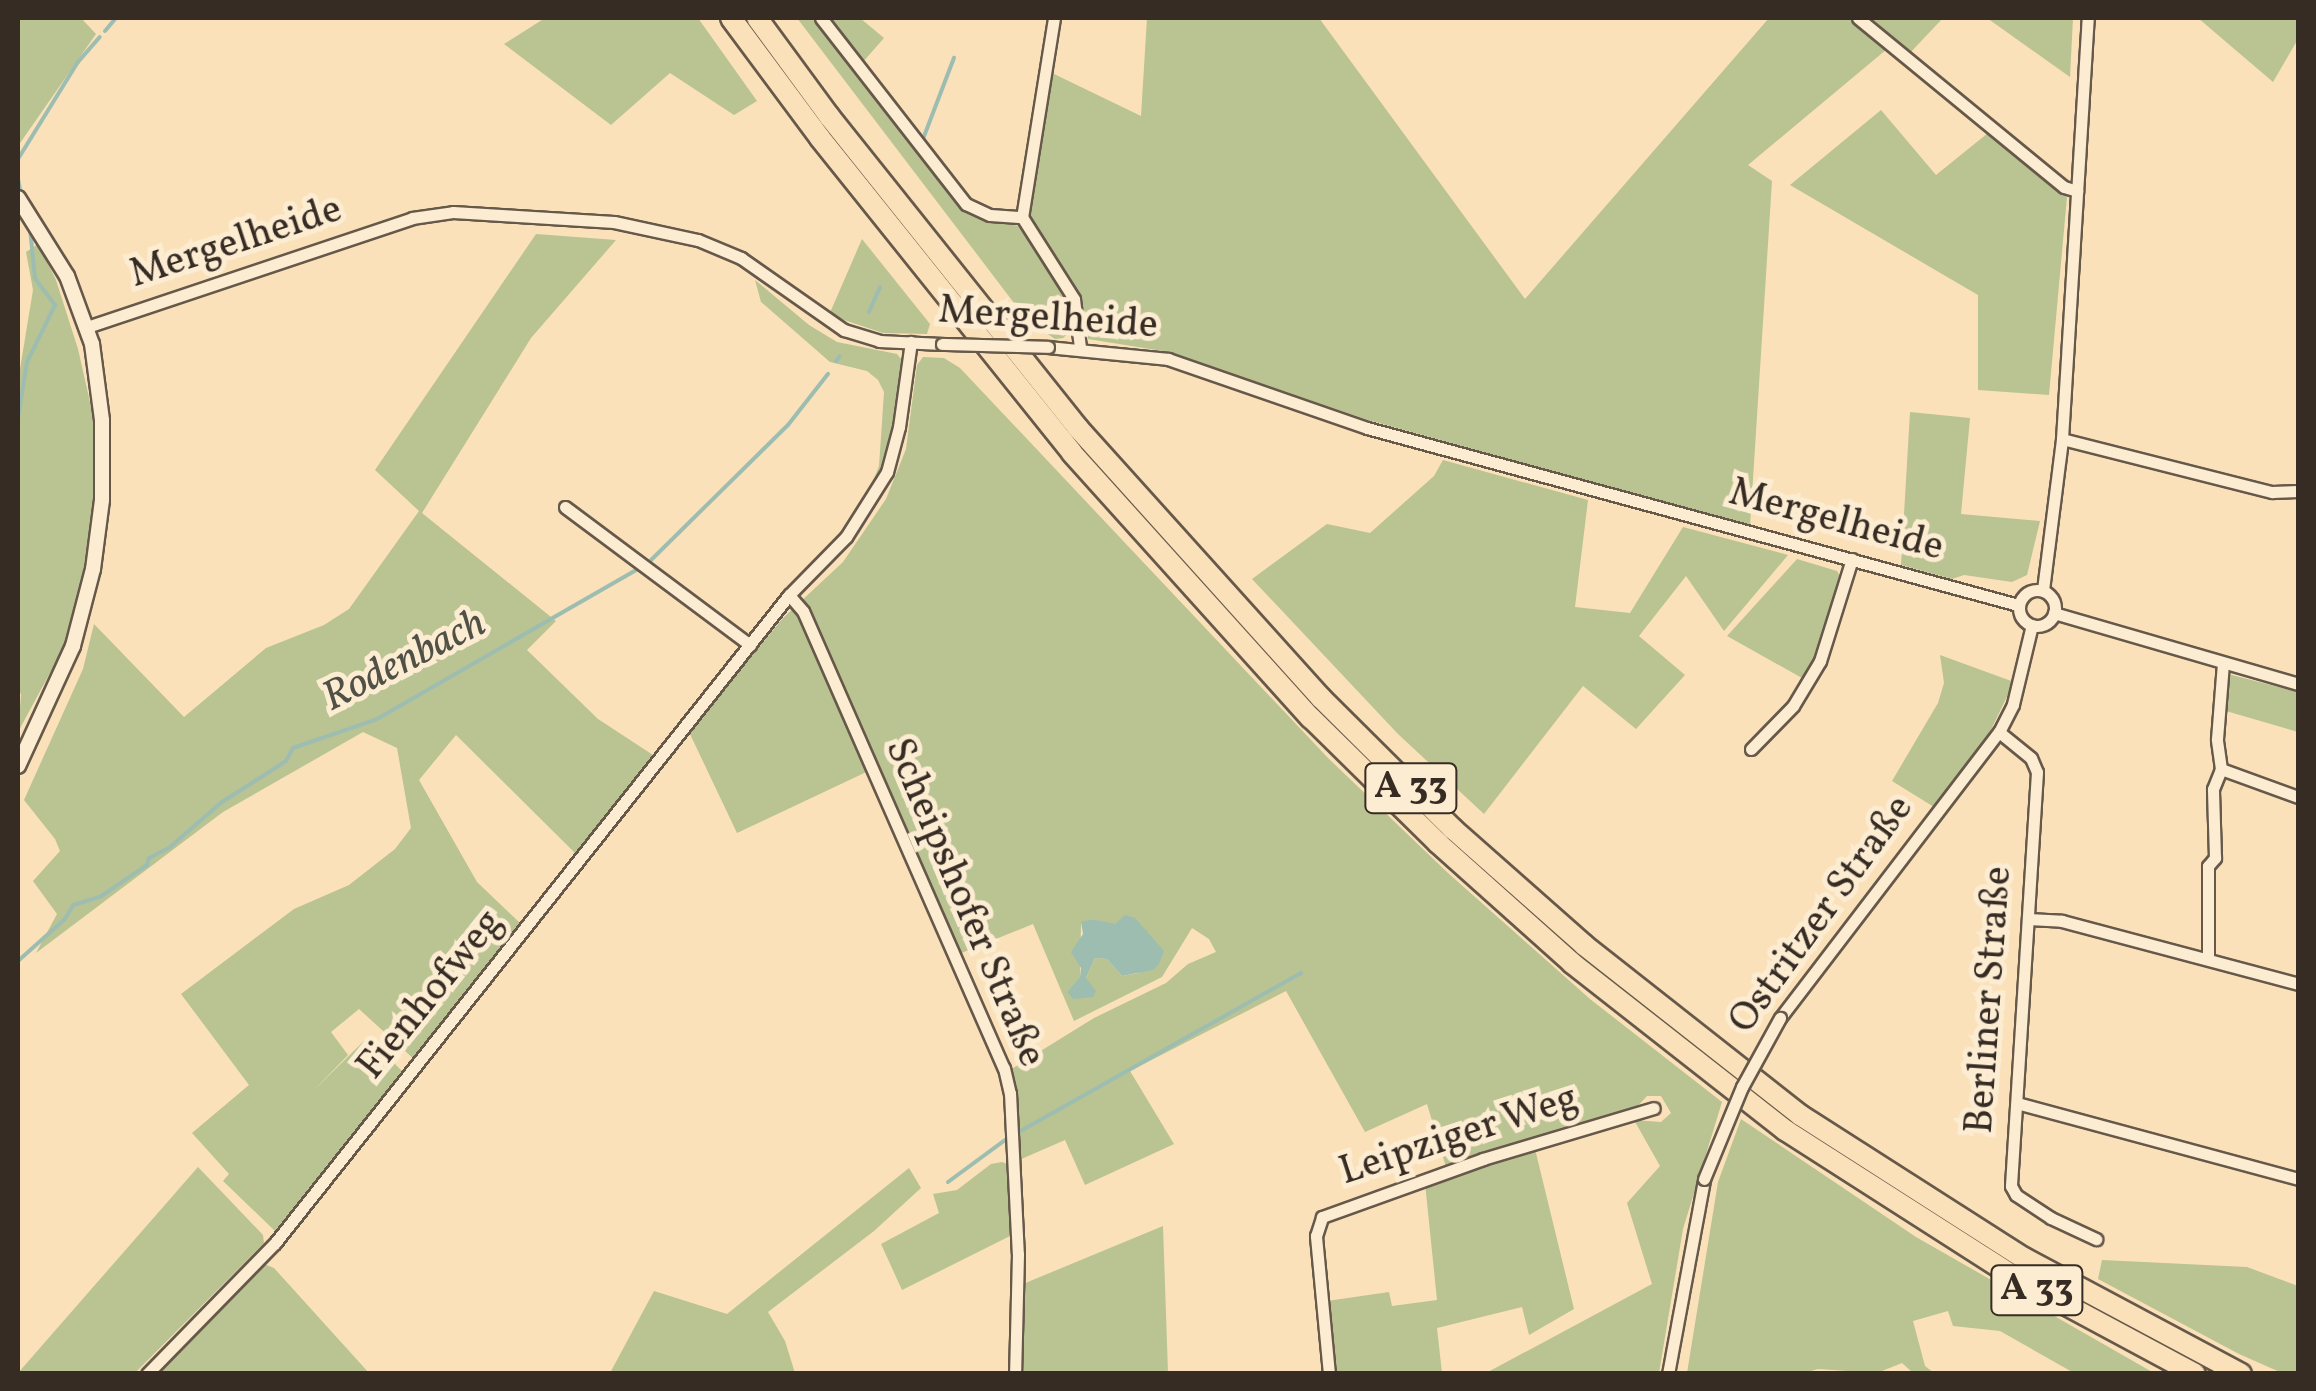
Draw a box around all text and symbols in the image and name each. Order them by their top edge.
street label: Mergelheide [124,186,348,300]
street label: Mergelheide [937,287,1159,351]
street label: Mergelheide [1724,469,1948,573]
water label: Rodenbach [315,599,495,725]
street label: Scheipshofer Straße [873,732,1055,1074]
road number: A 33 [1364,755,1458,821]
street label: Ostritzer Straße [1720,787,1924,1043]
street label: Berliner Straße [1957,865,2023,1135]
street label: Fienhofweg [348,900,514,1090]
street label: Leipziger Weg [1333,1075,1585,1197]
road number: A 33 [1990,1257,2084,1323]

